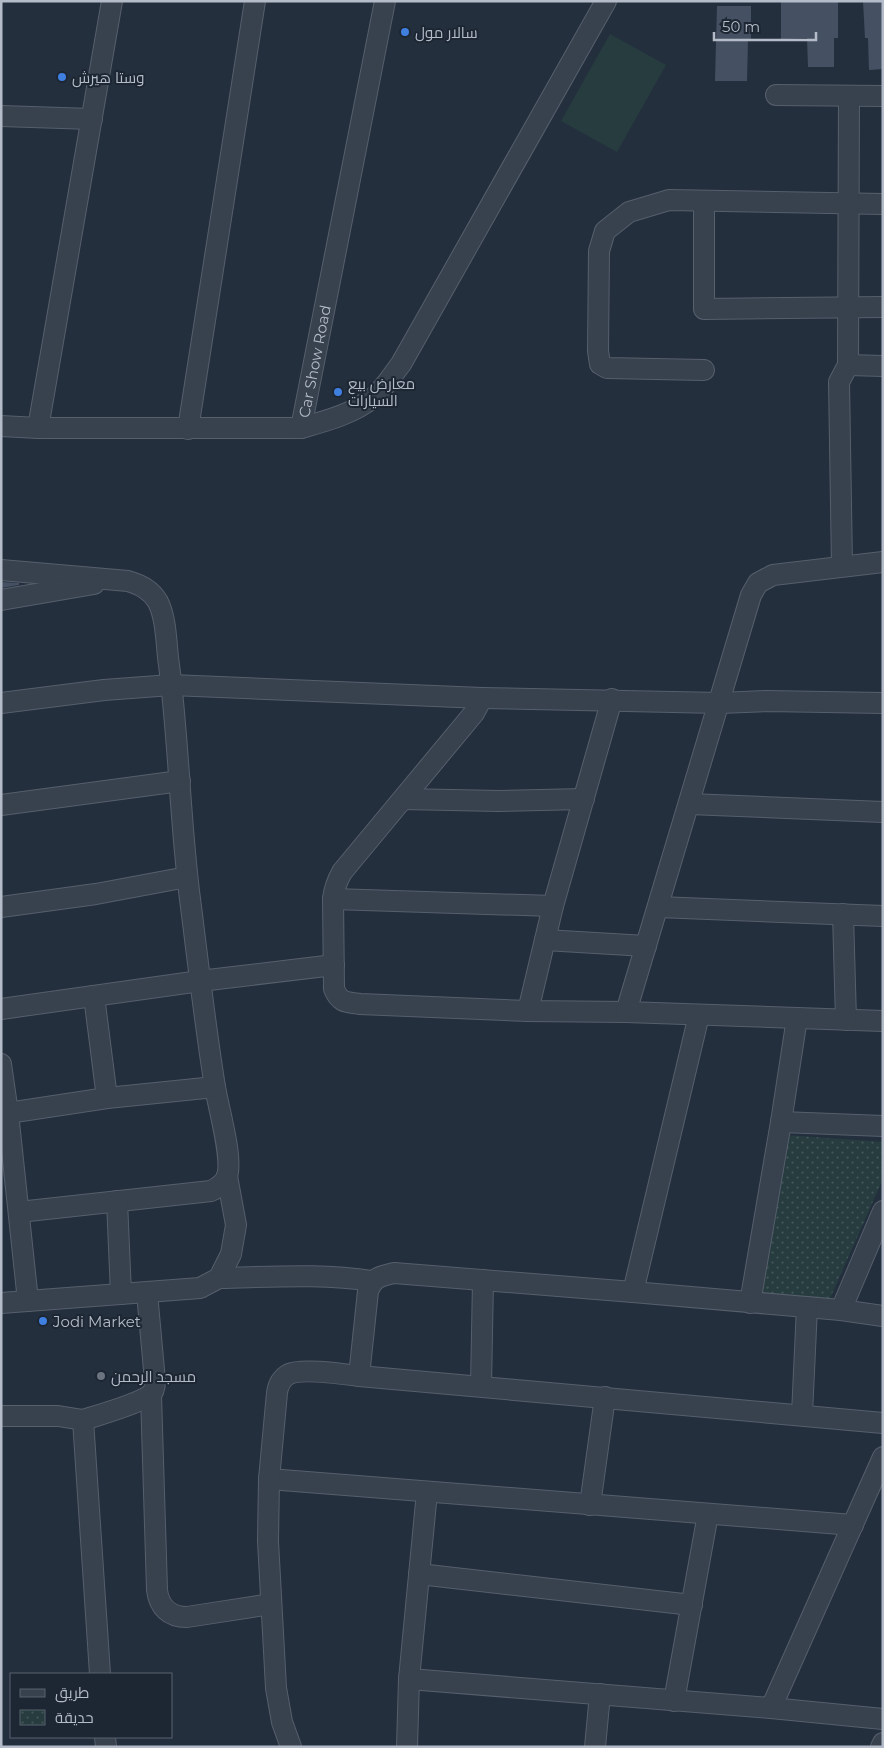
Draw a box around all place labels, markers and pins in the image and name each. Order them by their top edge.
place label: سالار مول [415,23,478,42]
marker: سالار مول [399,26,411,38]
place label: وستا هيرش [72,68,144,88]
marker: وستا هيرش [56,71,68,83]
place label: معارض بيع السيارات [348,374,415,410]
marker: معارض بيع السيارات [332,386,344,398]
place label: Jodi Market [52,1312,141,1331]
marker: Jodi Market [37,1315,49,1327]
place label: مسجد الرحمن [111,1367,196,1387]
marker: مسجد الرحمن [95,1370,107,1382]

